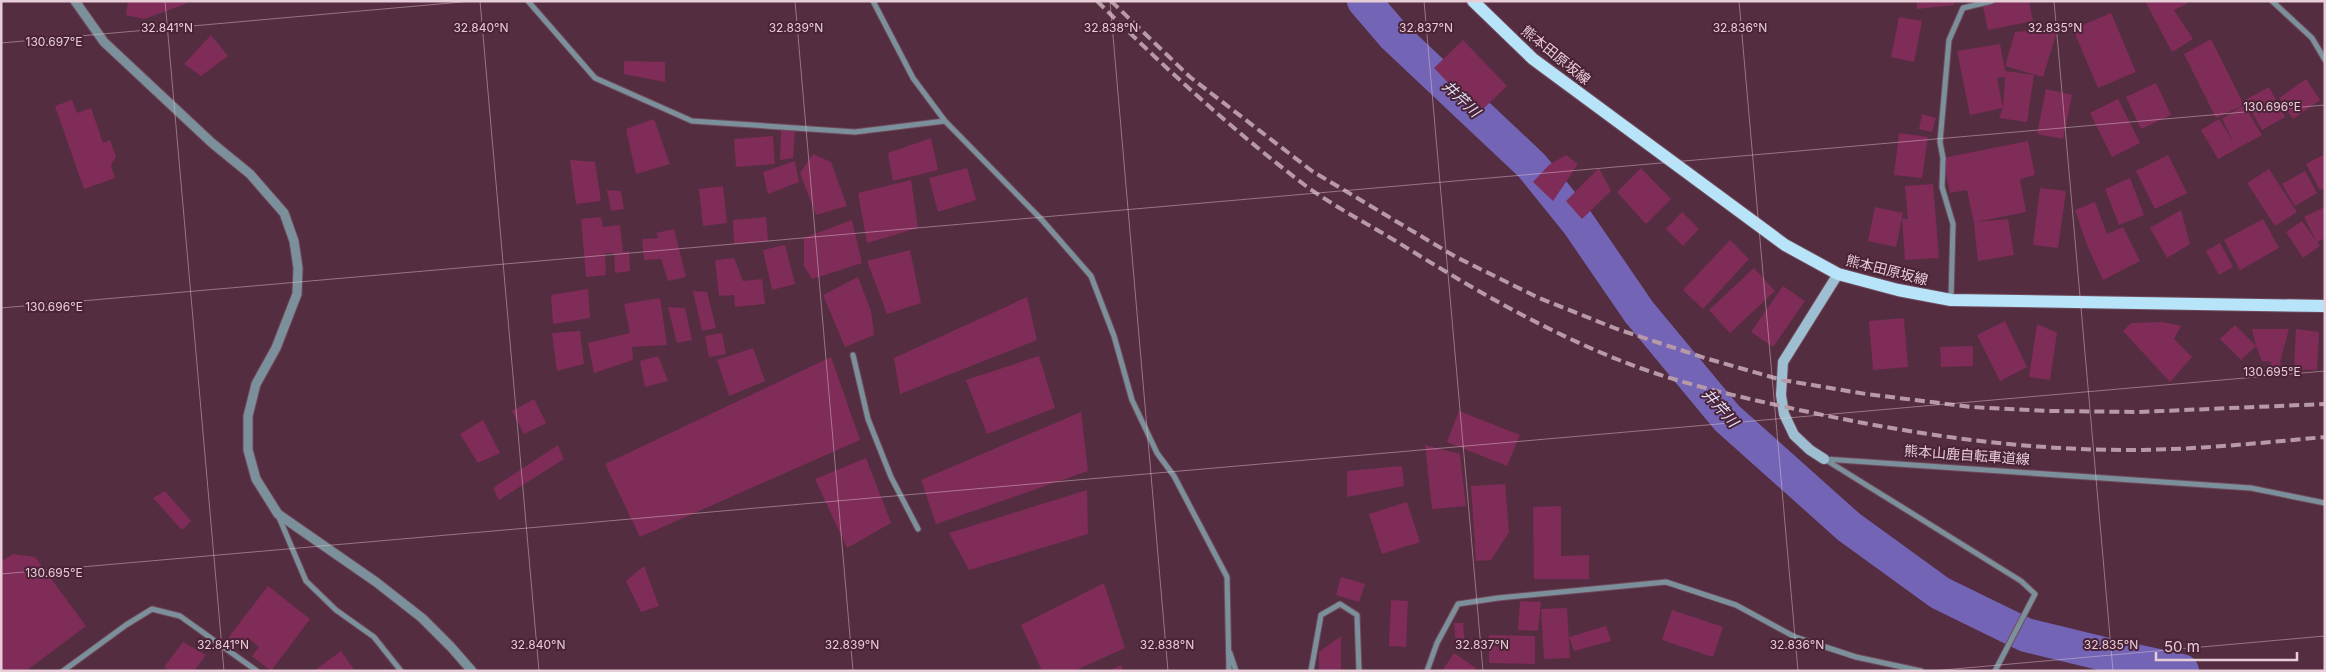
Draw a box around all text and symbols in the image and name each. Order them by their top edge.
text: 32.841°N [141,20,193,35]
text: 32.840°N [453,20,509,35]
text: 32.839°N [769,20,823,35]
text: 32.838°N [1084,20,1138,35]
text: 32.837°N [1399,20,1453,35]
text: 32.836°N [1713,20,1767,35]
text: 32.835°N [2028,20,2082,35]
street label: 熊本田原坂線 [1518,22,1594,88]
text: 130.697°E [26,34,82,49]
water label: 井芹川 [1438,76,1486,122]
text: 130.696°E [2243,99,2301,114]
street label: 熊本田原坂線 [1844,251,1930,288]
text: 130.696°E [25,299,83,314]
text: 130.695°E [2243,364,2301,379]
water label: 井芹川 [1698,385,1744,432]
street label: 熊本山鹿自転車道線 [1904,442,2030,467]
text: 130.695°E [25,565,83,580]
scale bar [2156,630,2297,662]
text: 32.841°N [197,637,249,652]
text: 32.840°N [510,637,566,652]
text: 32.839°N [825,637,879,652]
text: 32.838°N [1140,637,1194,652]
text: 32.837°N [1455,637,1509,652]
text: 32.836°N [1770,637,1824,652]
text: 32.835°N [2084,637,2138,652]
text: 50 m [2164,637,2200,656]

